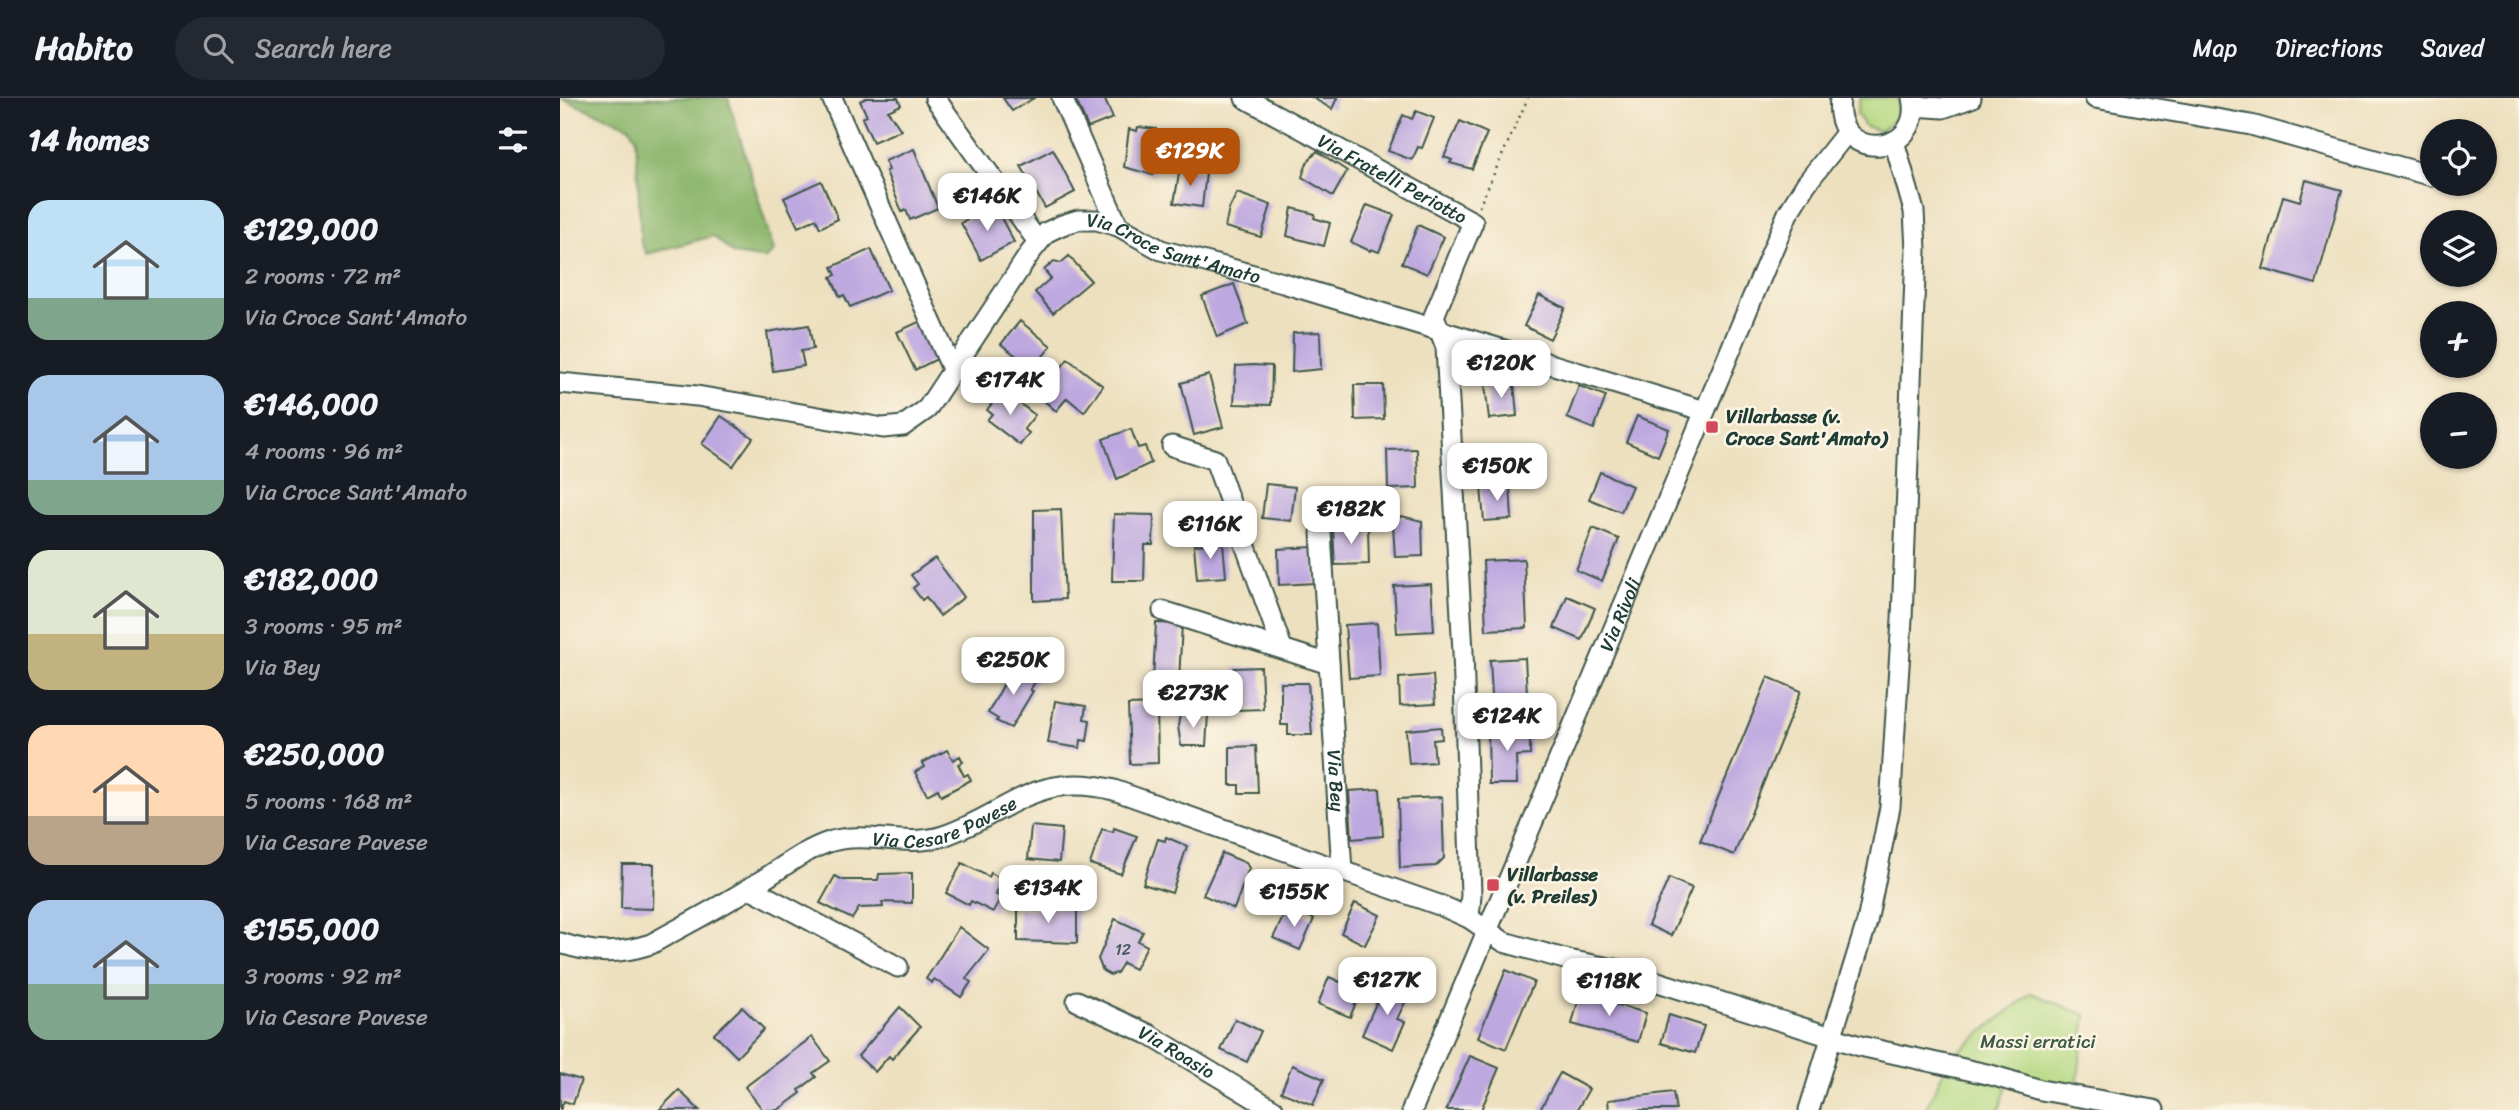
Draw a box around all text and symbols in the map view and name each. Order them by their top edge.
search box [175,17,665,80]
text: Habito [35,19,133,77]
text: Search here [255,25,392,71]
text: Map [2193,27,2237,69]
text: Directions [2275,27,2383,69]
text: Saved [2421,27,2484,69]
icon: search [199,29,237,67]
text: 14 homes [28,113,149,167]
map controls [2420,119,2497,469]
button: locate [2420,119,2497,196]
icon: filters [494,121,532,159]
street label: Via Fratelli Periotto [1311,124,1473,233]
pin: €129K [1141,129,1239,188]
text: €129K [1157,130,1223,171]
pin: €146K [938,174,1036,233]
text: €146K [954,175,1020,216]
text: €129,000 [245,202,378,256]
street label: Via Croce Sant'Amato [1087,204,1265,293]
button: layers [2420,210,2497,287]
icon: home [84,228,168,312]
text: 2 rooms · 72 m² [245,256,401,297]
text: Via Croce Sant'Amato [245,297,467,338]
button: + [2420,301,2497,378]
pin: €120K [1452,341,1550,400]
text: €120K [1468,342,1534,383]
pin: €174K [961,358,1059,417]
text: €174K [977,359,1043,400]
text: €146,000 [245,377,379,431]
button: − [2420,392,2497,469]
place label: Villarbasse (v. Croce Sant'Amato) [1725,400,1889,455]
icon: home [84,403,168,487]
marker: Villarbasse (v. Croce Sant'Amato) [1704,419,1720,435]
text: 4 rooms · 96 m² [245,431,403,472]
pin: €150K [1448,444,1546,503]
text: €150K [1463,445,1531,486]
text: Via Croce Sant'Amato [245,472,467,513]
pin: €182K [1302,486,1400,546]
text: €182K [1318,488,1384,529]
pin: €116K [1161,502,1259,561]
text: €116K [1179,503,1241,544]
text: €182,000 [245,552,378,606]
street label: Via Rivoli [1590,572,1650,657]
icon: home [84,578,168,662]
text: 3 rooms · 95 m² [245,606,402,647]
pin: €250K [964,638,1062,697]
text: €250K [977,639,1049,680]
text: Via Bey [245,647,320,688]
pin: €273K [1144,670,1242,730]
text: €273K [1159,672,1227,713]
pin: €124K [1458,694,1556,753]
text: €124K [1474,695,1540,736]
text: €250,000 [245,727,384,781]
street label: Via Bey [1317,748,1354,813]
icon: home [84,753,168,837]
text: 5 rooms · 168 m² [245,781,413,822]
street label: Via Cesare Pavese [871,787,1023,858]
text: Via Cesare Pavese [245,822,428,863]
place label: Villarbasse (v. Preiles) [1507,858,1598,913]
pin: €134K [999,866,1097,925]
text: €134K [1015,867,1081,908]
pin: €155K [1245,870,1343,929]
text: €155K [1260,871,1328,912]
marker: Villarbasse (v. Preiles) [1485,877,1501,893]
text: €155,000 [245,902,379,956]
icon: home [84,928,168,1012]
house number: 12 [1115,935,1131,964]
text: 3 rooms · 92 m² [245,956,402,997]
pin: €127K [1338,958,1436,1017]
pin: €118K [1560,958,1658,1018]
text: €127K [1354,959,1420,1000]
text: €118K [1578,960,1640,1001]
text: Via Cesare Pavese [245,997,428,1038]
street label: Via Roasio [1133,1016,1221,1088]
park label: Massi erratici [1980,1025,2096,1058]

